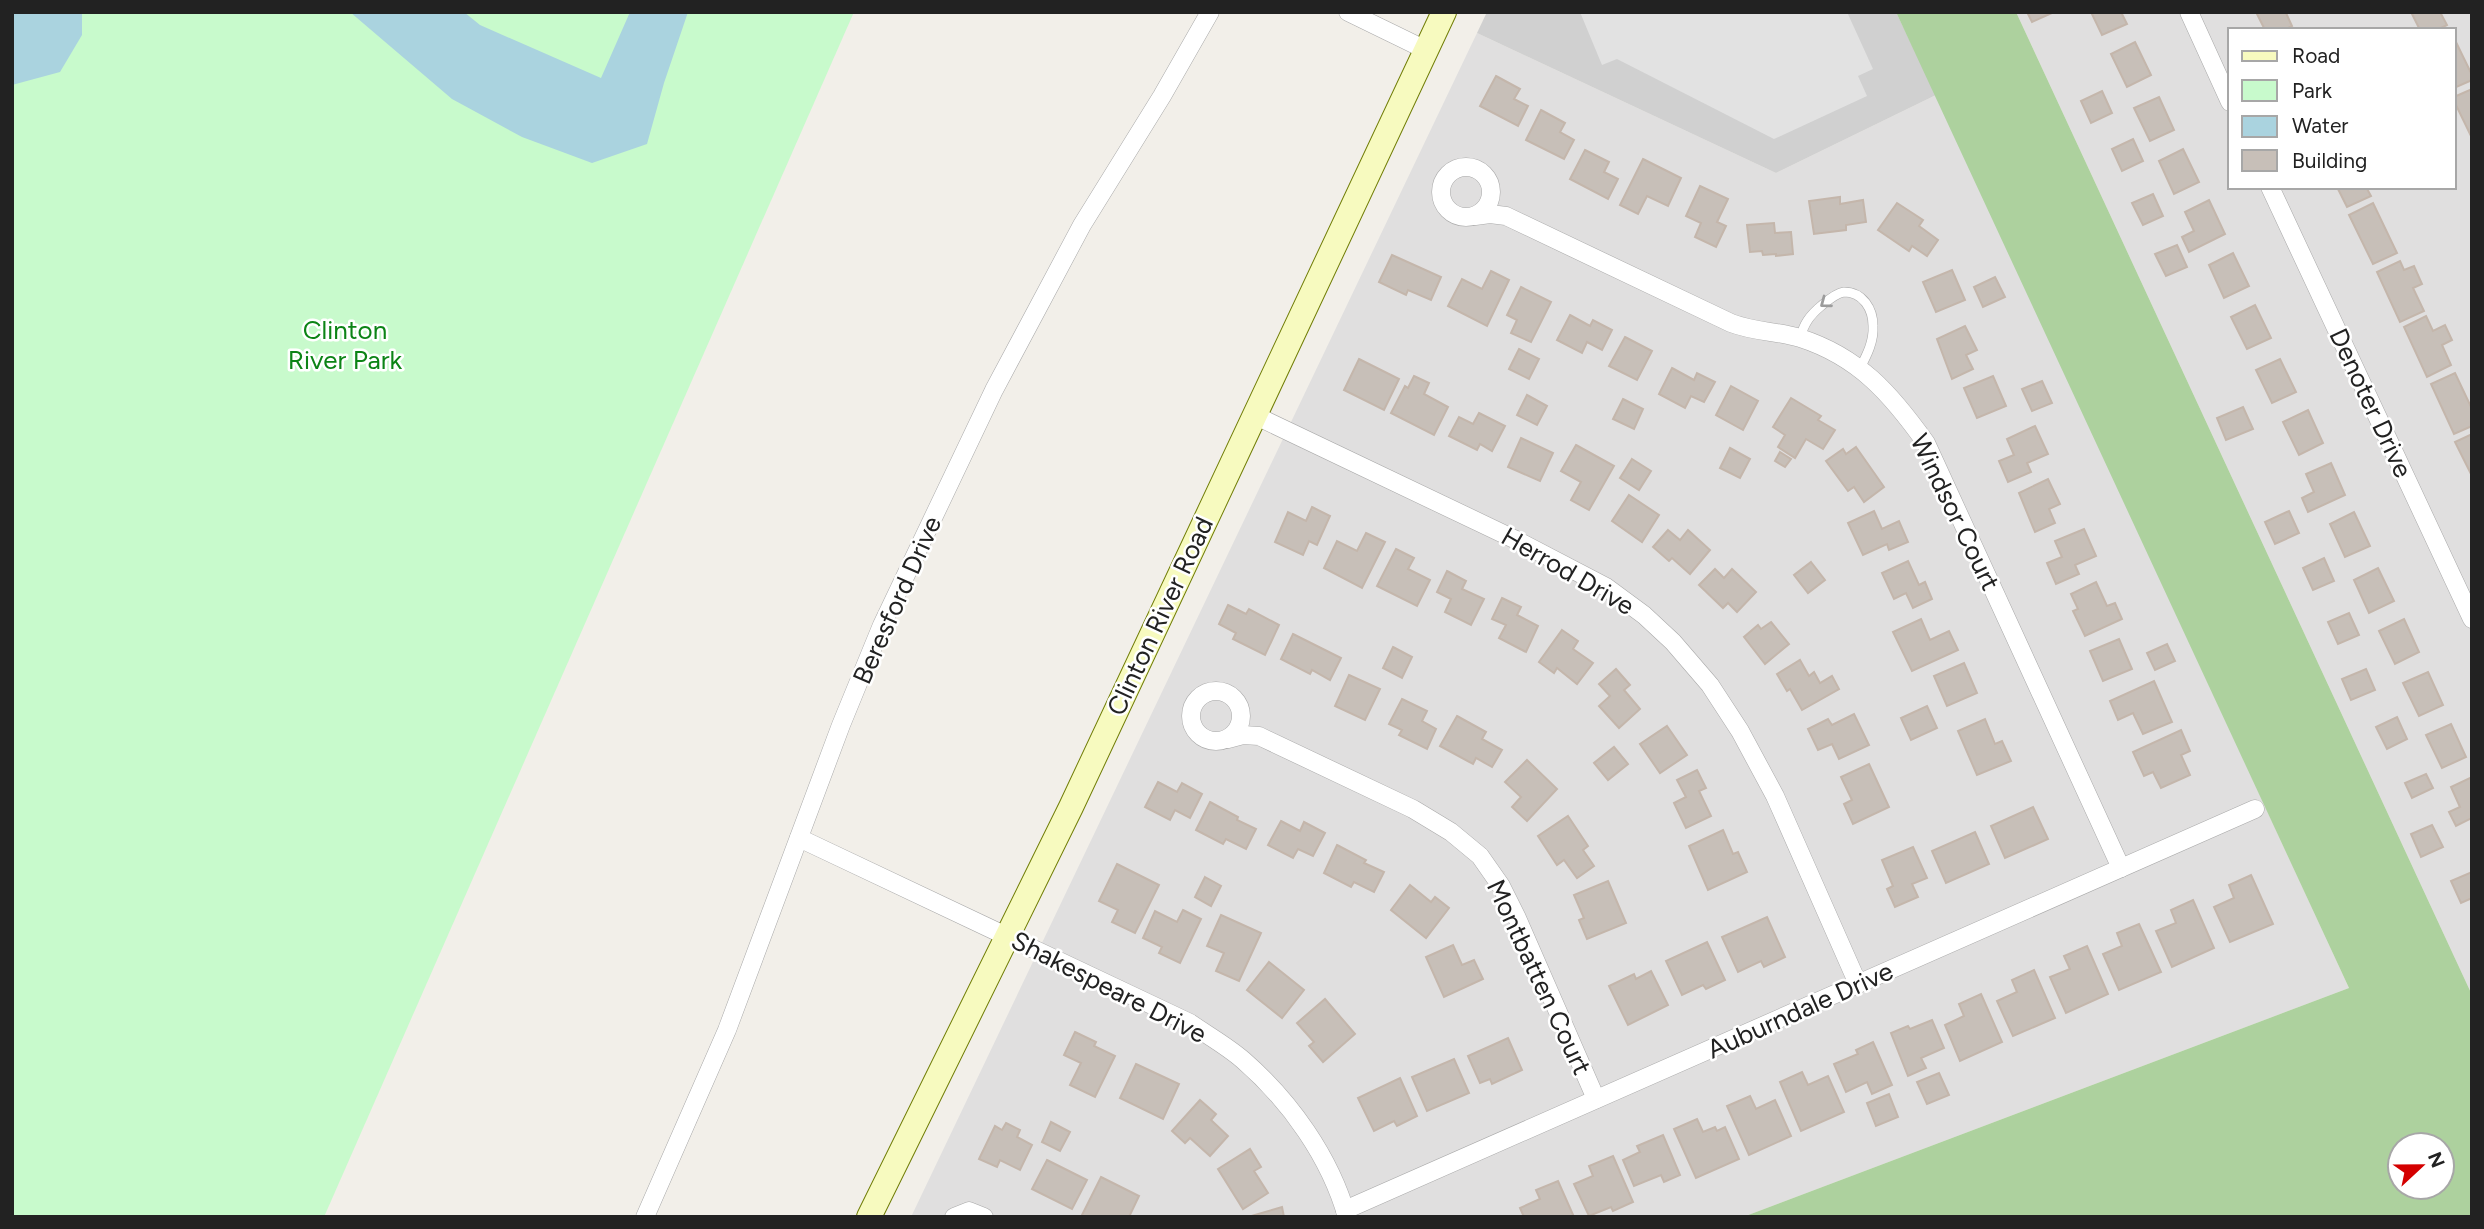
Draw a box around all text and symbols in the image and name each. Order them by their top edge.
legend [2228,28,2456,189]
text: Road [2292,43,2340,68]
text: Park [2292,78,2333,103]
text: Water [2292,113,2348,138]
text: Building [2292,148,2367,173]
one-way arrow [1820,295,1833,308]
park label: Clinton River Park [288,314,403,376]
street label: Denoter Drive [2322,323,2420,483]
street label: Windsor Court [1903,429,2007,596]
street label: Beresford Drive [846,511,948,689]
street label: Clinton River Road [1100,512,1220,720]
street label: Herrod Drive [1496,520,1640,622]
street label: Montbatten Court [1480,874,1598,1080]
street label: Shakespeare Drive [1006,924,1212,1050]
street label: Auburndale Drive [1702,955,1898,1065]
north arrow [2386,1131,2456,1201]
text: N [2423,1149,2450,1171]

